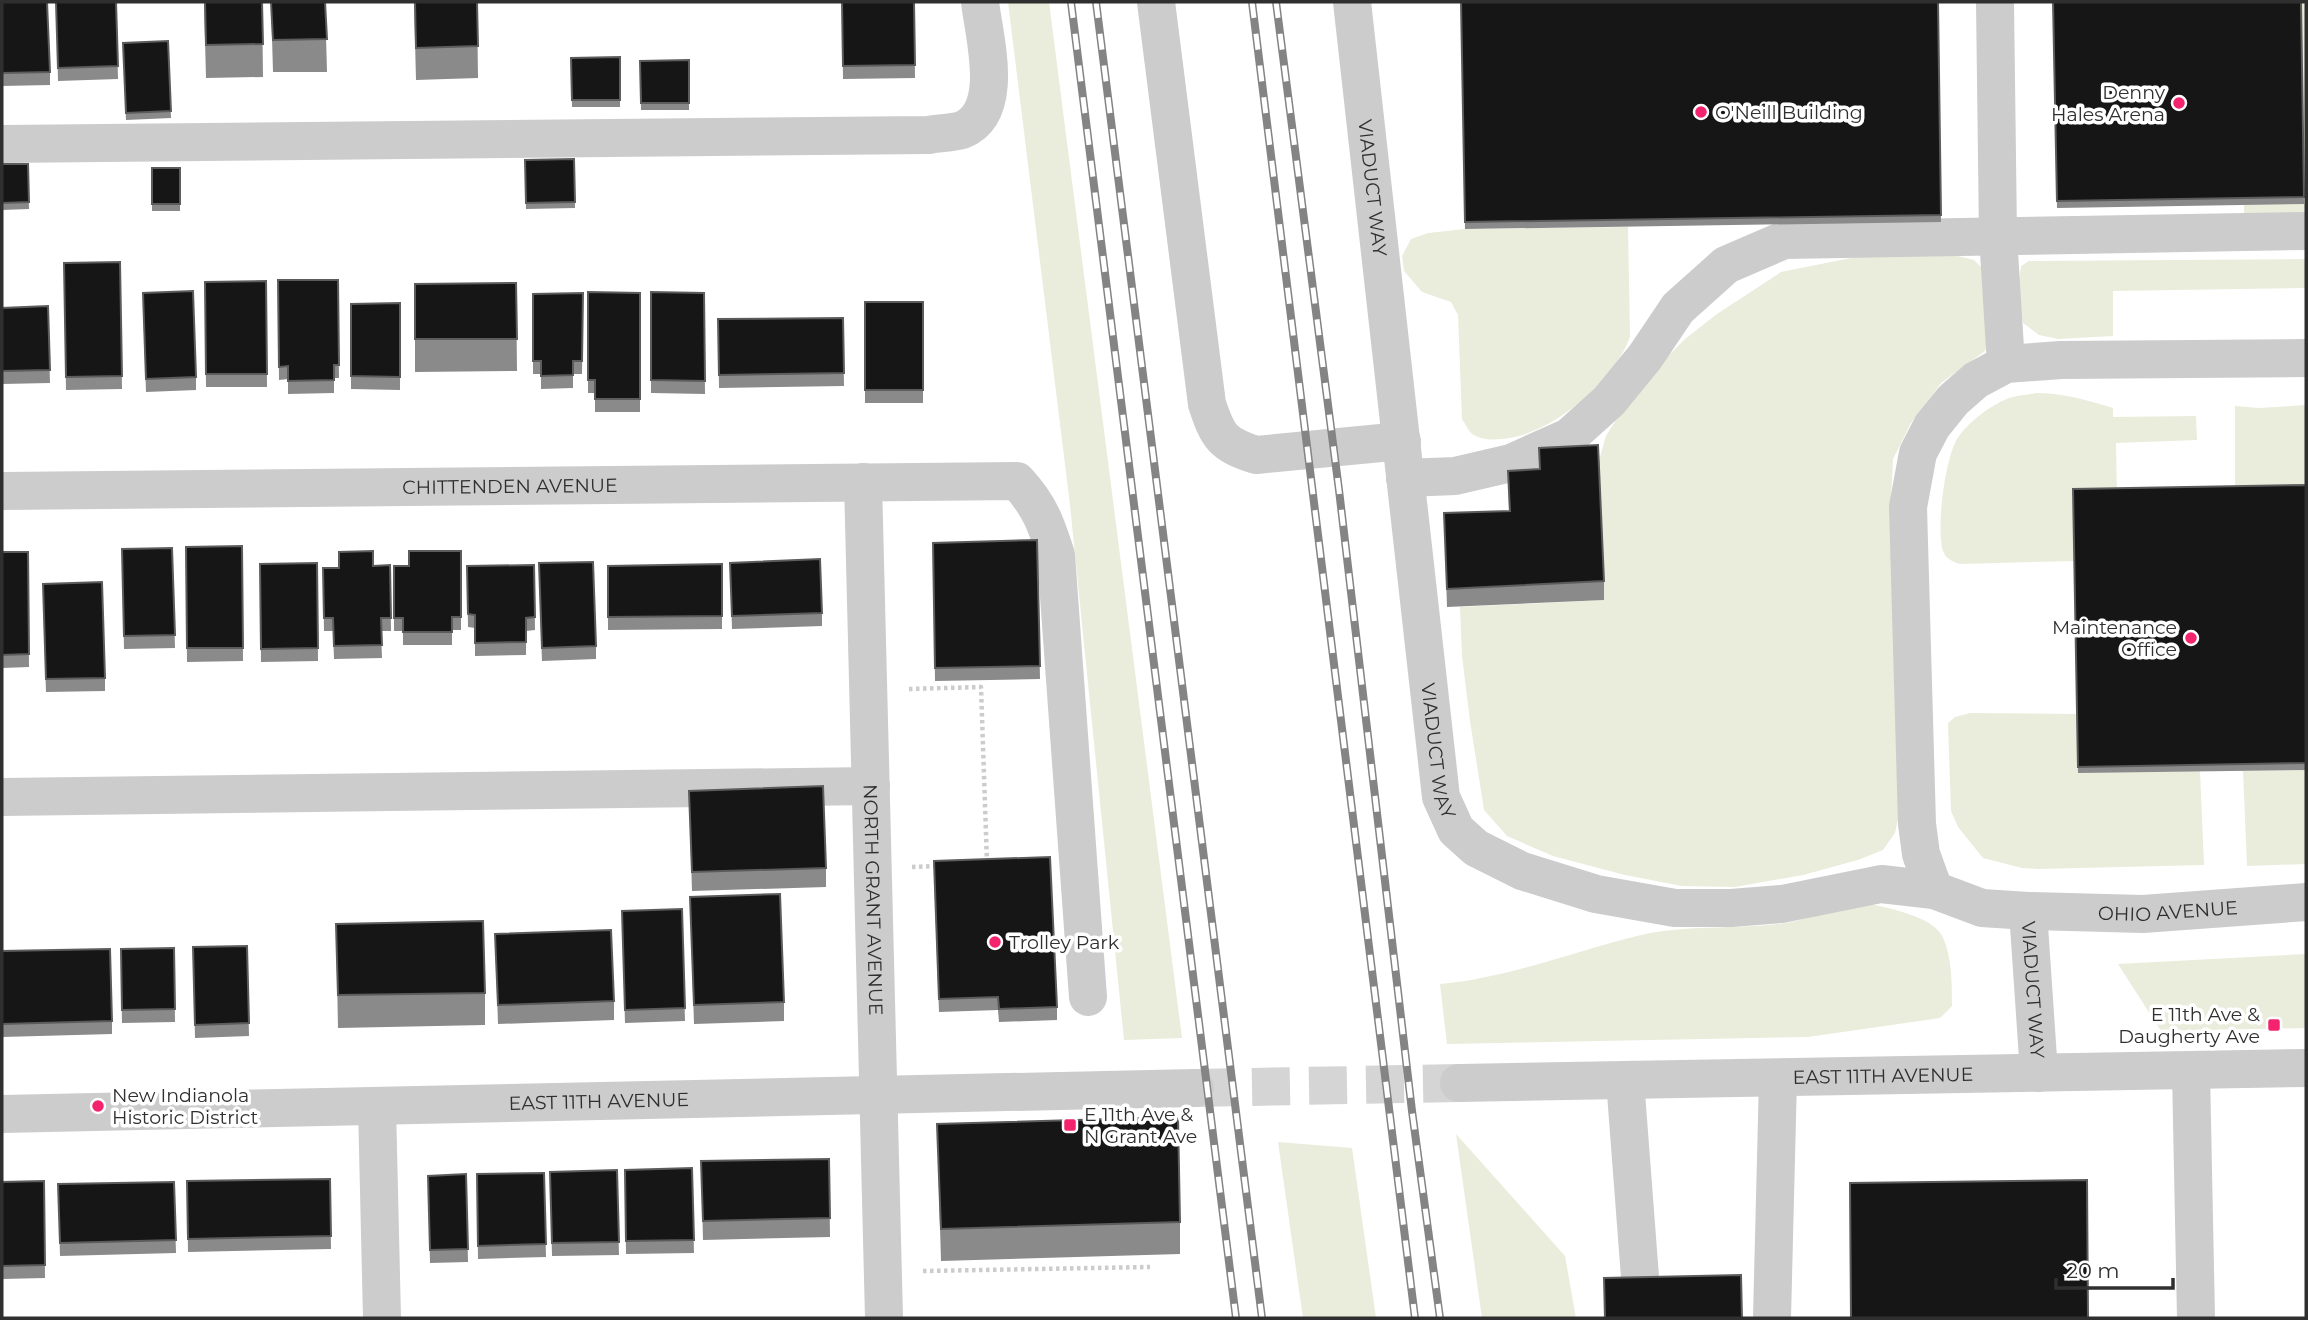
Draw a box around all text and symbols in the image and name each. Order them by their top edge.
place label: Denny Hales Arena [2051,81,2166,126]
marker: Denny Hales Arena [2171,95,2187,111]
place label: O'Neill Building [1715,101,1863,124]
marker: O'Neill Building [1693,104,1709,120]
street label: VIADUCT WAY [1353,118,1391,258]
street label: CHITTENDEN AVENUE [402,474,618,499]
place label: Maintenance Office [2052,616,2177,661]
marker: Maintenance Office [2183,630,2199,646]
street label: VIADUCT WAY [1416,682,1461,824]
street label: NORTH GRANT AVENUE [859,784,887,1016]
street label: OHIO AVENUE [2098,896,2239,927]
street label: VIADUCT WAY [2017,920,2049,1060]
place label: Trolley Park [1009,931,1120,954]
marker: Trolley Park [987,934,1003,950]
place label: E 11th Ave & Daugherty Ave [2118,1003,2260,1048]
marker: E 11th Ave & Daugherty Ave [2266,1017,2282,1033]
street label: EAST 11TH AVENUE [1792,1063,1973,1089]
place label: New Indianola Historic District [112,1084,259,1129]
street label: EAST 11TH AVENUE [508,1088,689,1115]
marker: New Indianola Historic District [90,1098,106,1114]
place label: E 11th Ave & N Grant Ave [1084,1103,1197,1148]
marker: E 11th Ave & N Grant Ave [1062,1117,1078,1133]
scale bar [2056,1246,2173,1290]
text: 20 m [2066,1258,2120,1283]

